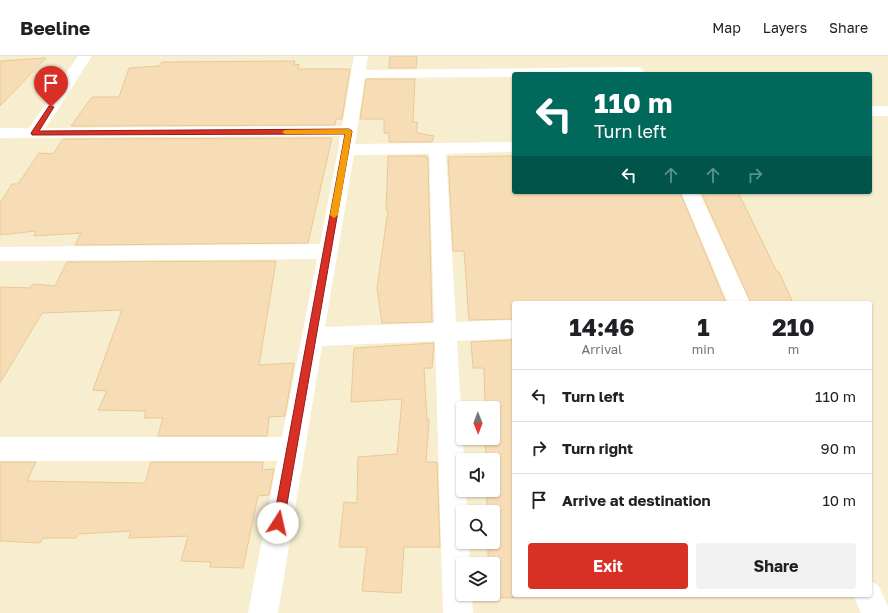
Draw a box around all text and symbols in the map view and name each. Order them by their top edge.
text: Beeline [20,16,90,39]
text: Map [712,19,741,36]
text: Layers [763,19,807,36]
text: Share [829,19,868,36]
pin [34,66,68,107]
icon: arrive [40,72,62,94]
text: 110 m [594,86,673,119]
icon: left [528,88,580,140]
text: Turn left [594,120,667,142]
icon: left [618,164,640,186]
icon: ahead [660,164,682,186]
icon: ahead [702,164,724,186]
icon: right [744,164,766,186]
text: 14:46 [569,312,635,341]
text: 1 [697,312,710,341]
text: 210 [772,312,815,341]
text: Arrival [582,341,622,357]
text: min [692,341,715,357]
text: m [788,341,799,357]
icon: left [528,385,550,407]
text: Turn left [562,387,624,405]
text: 110 m [815,387,856,405]
north arrow [456,401,500,445]
map controls [456,401,500,601]
icon: right [528,437,550,459]
text: Turn right [562,439,633,457]
text: 90 m [821,439,856,457]
button: sound [456,453,500,497]
icon: arrive [528,489,550,511]
text: Arrive at destination [562,491,711,509]
text: 10 m [822,491,856,509]
position arrow [257,502,299,544]
button: search [456,505,500,549]
button: Exit [528,543,688,589]
button: Share [696,543,856,589]
button: layers [456,557,500,601]

